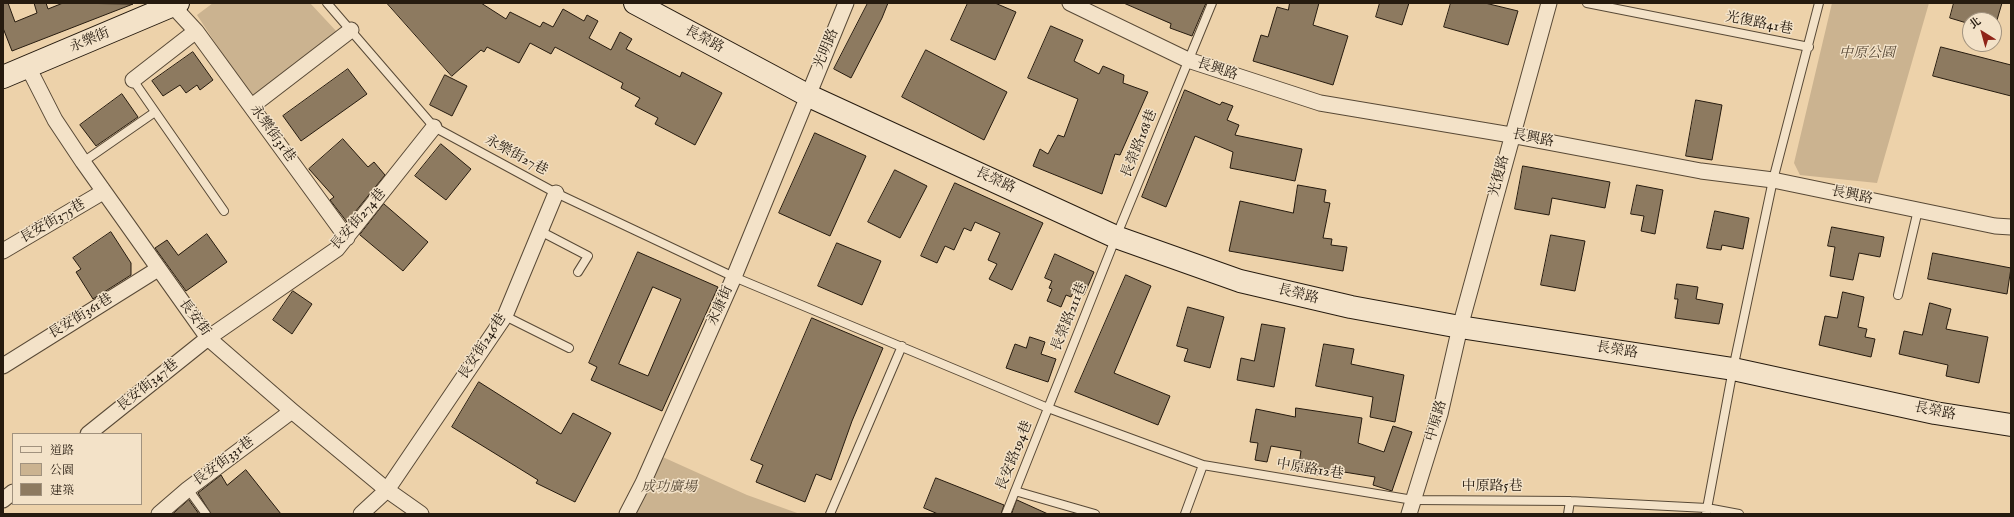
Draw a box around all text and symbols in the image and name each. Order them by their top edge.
street label: 光復路41巷 [1724,9,1794,39]
north arrow [1962,12,2002,52]
text: 北 [1967,14,1984,32]
street label: 長榮路 [682,23,726,57]
street label: 永樂街 [67,25,113,57]
street label: 光明路 [811,26,843,72]
park label: 中原公園 [1839,46,1895,62]
street label: 長興路 [1194,56,1240,84]
street label: 永樂街31巷 [246,102,298,166]
street label: 長榮路168巷 [1119,107,1161,181]
street label: 長興路 [1511,127,1555,151]
street label: 永樂街27巷 [482,132,550,180]
street label: 光復路 [1486,154,1514,198]
street label: 長榮路 [972,165,1018,197]
street label: 長興路 [1830,183,1874,209]
street label: 長安街274巷 [328,186,390,254]
street label: 長安街375巷 [17,197,89,247]
street label: 長榮路211巷 [1049,280,1091,354]
street label: 長榮路 [1276,282,1320,308]
street label: 永康街 [705,283,737,329]
street label: 長安街361巷 [46,291,116,343]
street label: 長安街 [175,296,213,340]
street label: 長安街246巷 [455,311,511,383]
street label: 長榮路 [1595,339,1639,363]
street label: 長安街347巷 [114,356,182,416]
street label: 中原路 [1423,398,1451,444]
street label: 長榮路 [1913,400,1957,424]
street label: 長安路194巷 [993,419,1037,493]
legend [12,433,142,505]
street label: 長安街331巷 [190,434,258,490]
text: 道路 [50,443,74,458]
street label: 中原路12巷 [1275,456,1345,484]
text: 公園 [50,463,74,478]
street label: 中原路5巷 [1461,479,1523,495]
park label: 成功廣場 [641,480,697,496]
text: 建築 [50,483,74,498]

